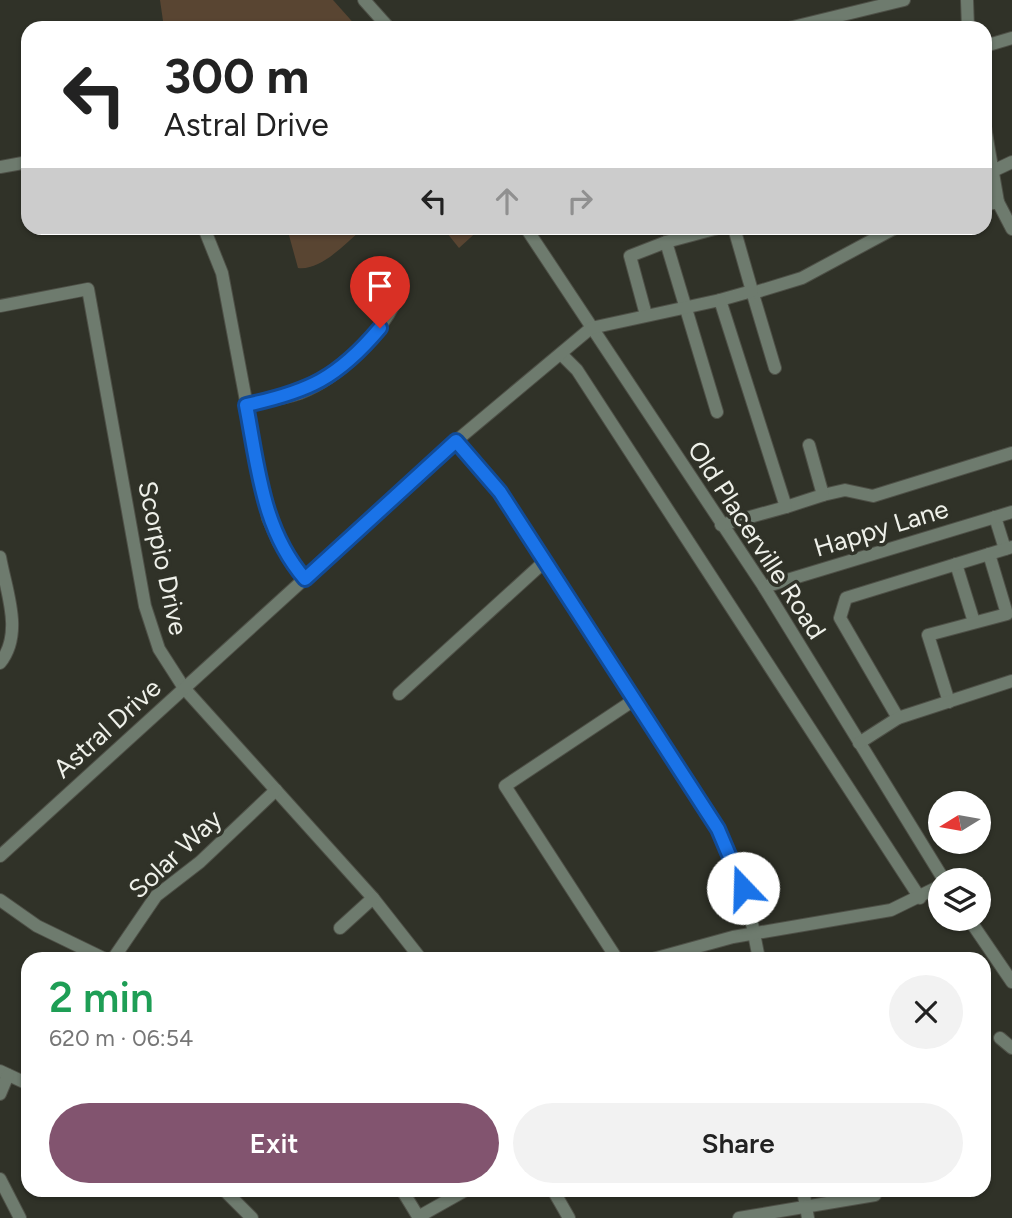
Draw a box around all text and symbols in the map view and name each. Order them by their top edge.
text: 300 m [164,46,309,105]
icon: left [49,49,140,140]
text: Astral Drive [164,106,329,144]
icon: left [415,182,453,220]
icon: ahead [488,182,526,220]
icon: right [561,182,599,220]
pin [350,256,410,328]
icon: arrive [361,267,399,305]
street label: Old Placerville Road [681,435,833,645]
street label: Scorpio Drive [131,478,195,638]
street label: Happy Lane [810,492,952,564]
street label: Astral Drive [47,671,167,785]
north arrow [928,791,990,854]
map controls [928,791,991,931]
street label: Solar Way [122,803,229,905]
position arrow [706,851,780,925]
button: layers [928,868,991,931]
text: 2 min [49,972,154,1023]
button: close [889,975,963,1049]
text: 620 m · 06:54 [49,1024,193,1052]
button: Exit [49,1103,499,1183]
button: Share [513,1103,963,1183]

